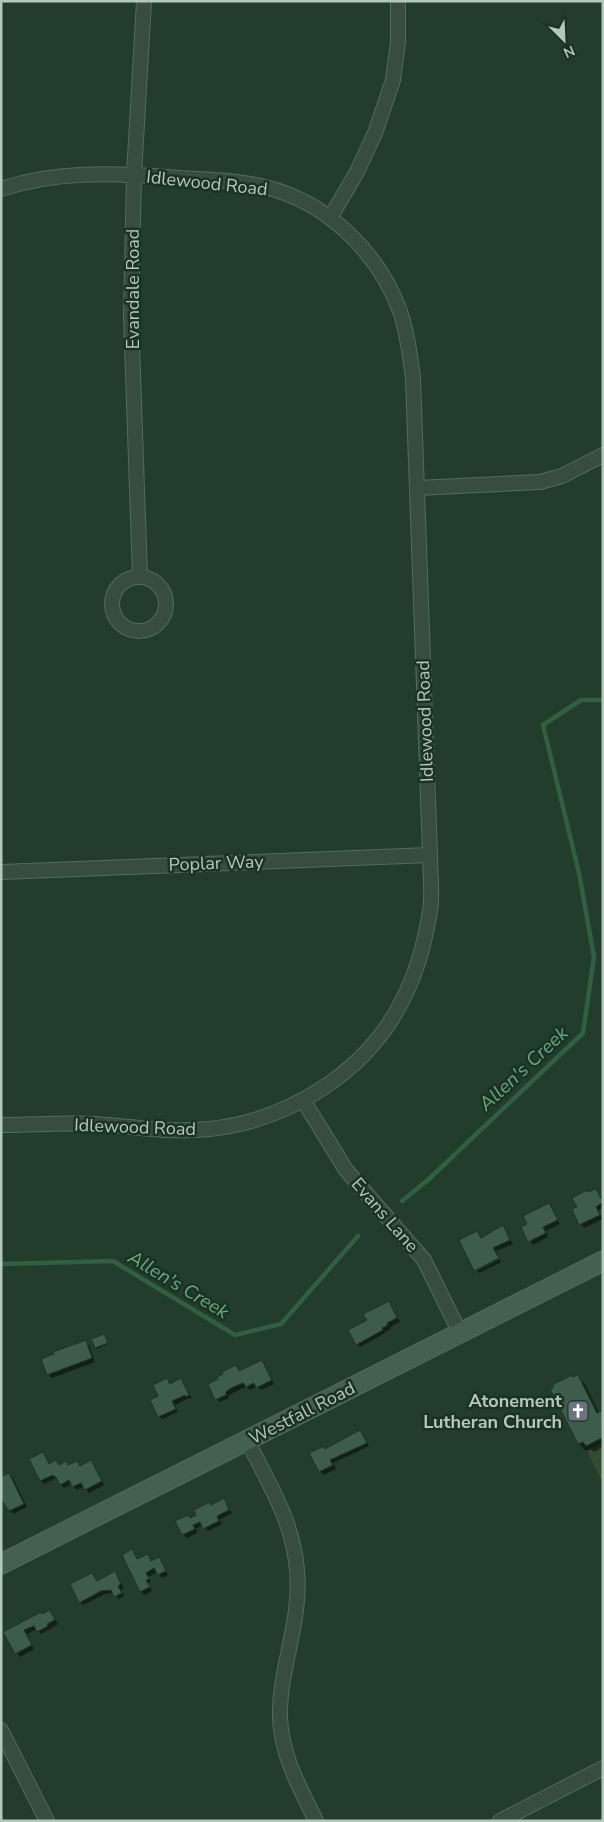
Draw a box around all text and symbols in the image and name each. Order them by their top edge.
north arrow [539,15,589,65]
text: N [560,41,578,62]
street label: Idlewood Road [145,165,269,201]
street label: Evandale Road [121,229,145,349]
street label: Idlewood Road [411,660,439,782]
street label: Poplar Way [168,849,265,877]
water label: Allen's Creek [473,1020,574,1118]
street label: Idlewood Road [74,1113,196,1141]
street label: Evans Lane [346,1173,424,1257]
water label: Allen's Creek [122,1244,234,1325]
street label: Westfall Road [245,1376,359,1450]
place label: Atonement Lutheran Church [423,1389,562,1434]
church icon: Atonement Lutheran Church [566,1399,590,1423]

